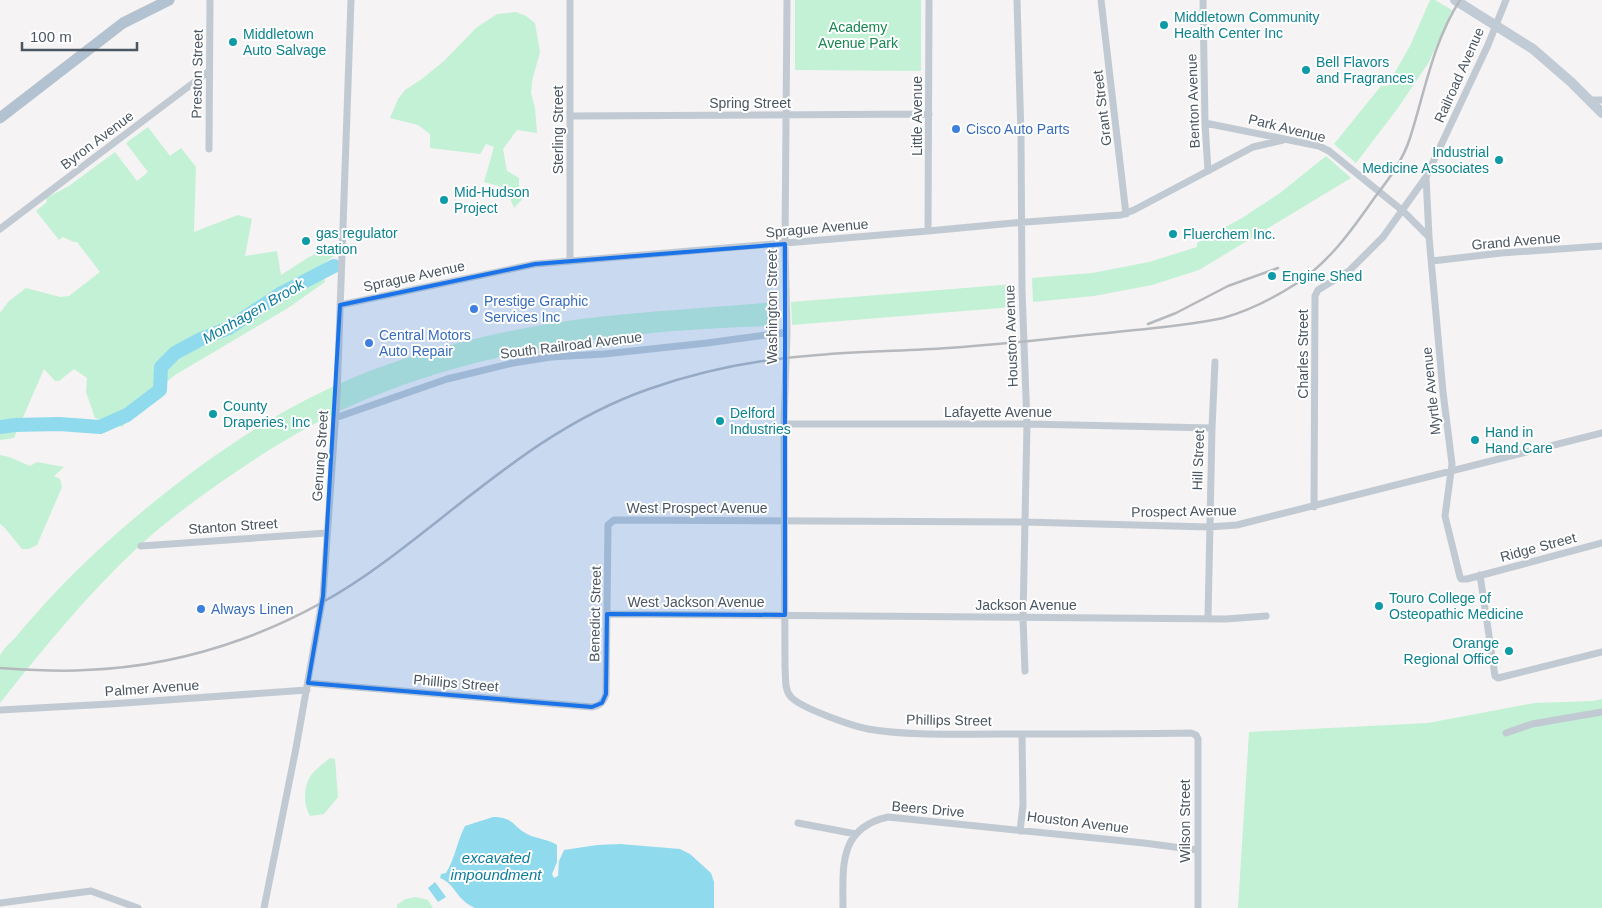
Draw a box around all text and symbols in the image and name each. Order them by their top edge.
place label: Middletown Community Health Center Inc [1174,9,1320,41]
park label: Academy Avenue Park [818,19,899,51]
marker: Middletown Community Health Center Inc [1158,19,1170,31]
scale bar [22,20,138,52]
street label: Railroad Avenue [1431,25,1487,125]
place label: Middletown Auto Salvage [243,26,326,58]
text: 100 m [30,28,72,45]
street label: Preston Street [188,29,206,119]
marker: Middletown Auto Salvage [227,36,239,48]
street label: Benton Avenue [1183,53,1203,149]
place label: Bell Flavors and Fragrances [1316,54,1414,86]
marker: Bell Flavors and Fragrances [1300,64,1312,76]
street label: Grant Street [1089,69,1115,147]
street label: Little Avenue [909,76,925,156]
street label: Sterling Street [550,86,566,174]
street label: Spring Street [709,95,791,111]
street label: Byron Avenue [57,107,137,173]
street label: Park Avenue [1247,111,1328,145]
place label: Cisco Auto Parts [966,121,1070,137]
marker: Cisco Auto Parts [950,123,962,135]
place label: Industrial Medicine Associates [1362,144,1489,176]
marker: Industrial Medicine Associates [1493,154,1505,166]
place label: Mid-Hudson Project [454,184,529,216]
marker: Mid-Hudson Project [438,194,450,206]
street label: Sprague Avenue [765,216,869,240]
place label: gas regulator station [316,225,398,257]
place label: Fluerchem Inc. [1183,226,1276,242]
marker: Fluerchem Inc. [1167,228,1179,240]
street label: Grand Avenue [1471,229,1561,253]
marker: gas regulator station [300,235,312,247]
street label: Washington Street [764,250,780,364]
street label: Sprague Avenue [362,257,466,295]
place label: Engine Shed [1282,268,1362,284]
marker: Engine Shed [1266,270,1278,282]
water label: Monhagen Brook [199,274,308,347]
street label: Houston Avenue [1001,284,1021,387]
place label: Prestige Graphic Services Inc [484,293,588,325]
marker: Prestige Graphic Services Inc [468,303,480,315]
street label: Charles Street [1295,309,1311,399]
place label: Central Motors Auto Repair [379,327,471,359]
street label: South Railroad Avenue [499,328,643,362]
marker: Central Motors Auto Repair [363,337,375,349]
street label: Myrtle Avenue [1418,346,1444,436]
place label: County Draperies, Inc [223,398,310,430]
street label: Lafayette Avenue [944,404,1052,420]
place label: Delford Industries [730,405,791,437]
marker: County Draperies, Inc [207,408,219,420]
street label: Genung Street [309,410,331,502]
marker: Delford Industries [714,415,726,427]
place label: Hand in Hand Care [1485,424,1553,456]
street label: Hill Street [1189,429,1207,491]
marker: Hand in Hand Care [1469,434,1481,446]
street label: West Prospect Avenue [626,500,768,516]
street label: Prospect Avenue [1131,502,1237,520]
street label: Stanton Street [188,515,278,537]
street label: Ridge Street [1498,529,1578,565]
street label: Benedict Street [586,566,604,662]
place label: Touro College of Osteopathic Medicine [1389,590,1524,622]
street label: West Jackson Avenue [627,594,765,610]
street label: Jackson Avenue [975,597,1077,613]
marker: Touro College of Osteopathic Medicine [1373,600,1385,612]
place label: Always Linen [211,601,294,617]
marker: Always Linen [195,603,207,615]
place label: Orange Regional Office [1404,635,1499,667]
marker: Orange Regional Office [1503,645,1515,657]
street label: Phillips Street [413,671,499,695]
street label: Palmer Avenue [104,677,200,699]
street label: Phillips Street [906,711,992,729]
street label: Wilson Street [1177,779,1193,863]
street label: Beers Drive [891,798,965,820]
street label: Houston Avenue [1026,808,1130,836]
water label: excavated impoundment [451,849,542,883]

